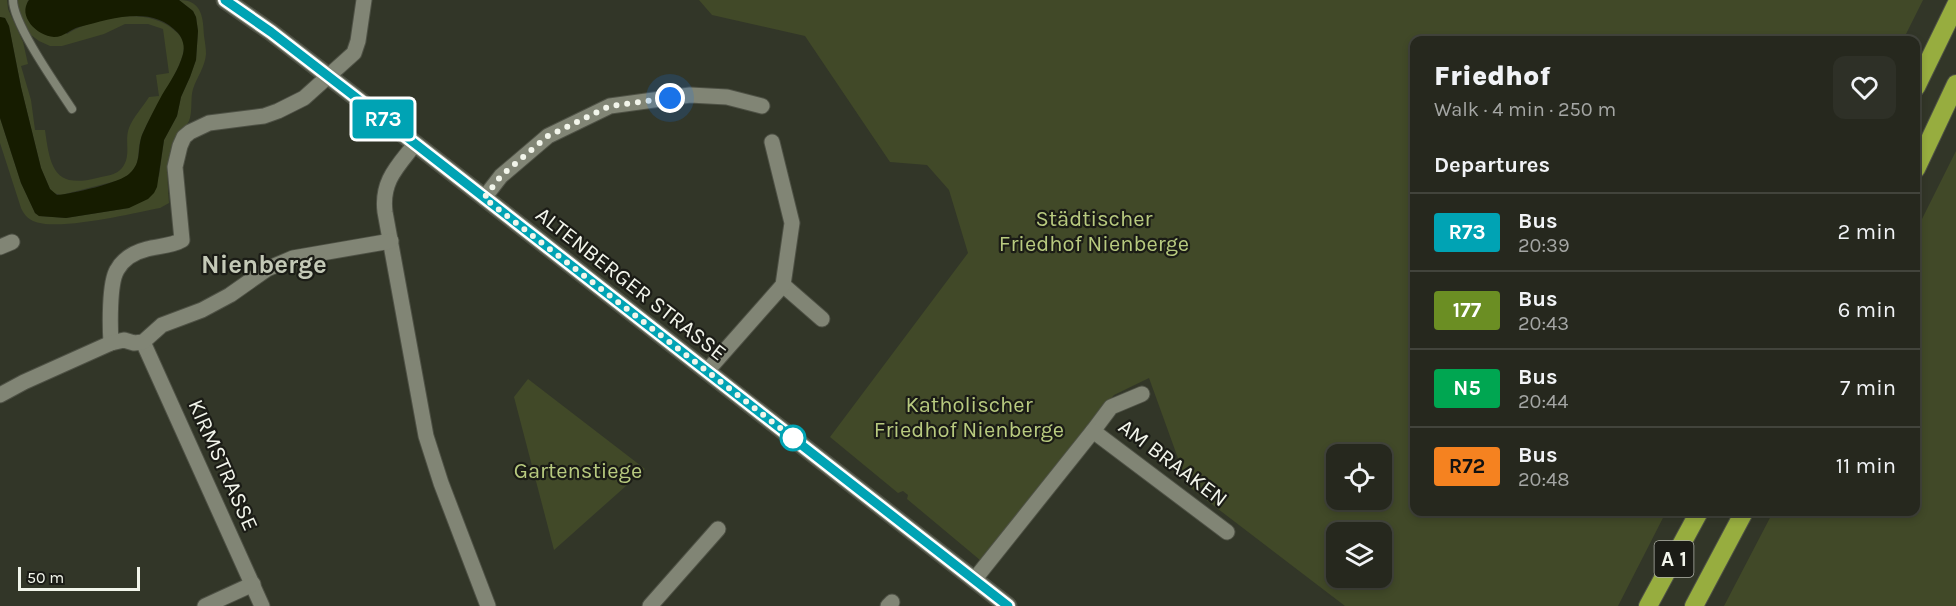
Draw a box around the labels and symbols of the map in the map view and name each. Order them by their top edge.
your location [655,83,685,113]
line badge: R73 [348,100,418,138]
street label: ALTENBERGER STRASSE [531,202,731,366]
park label: Städtischer Friedhof Nienberge [999,206,1189,257]
district label: Nienberge [201,249,327,280]
park label: Katholischer Friedhof Nienberge [874,392,1064,443]
street label: KIRMSTRASSE [182,395,264,535]
street label: AM BRAAKEN [1113,414,1233,512]
unlabelled marker [780,425,806,451]
park label: Gartenstiege [514,458,642,484]
road number: A 1 [1654,541,1694,577]
scale bar [18,564,140,592]

